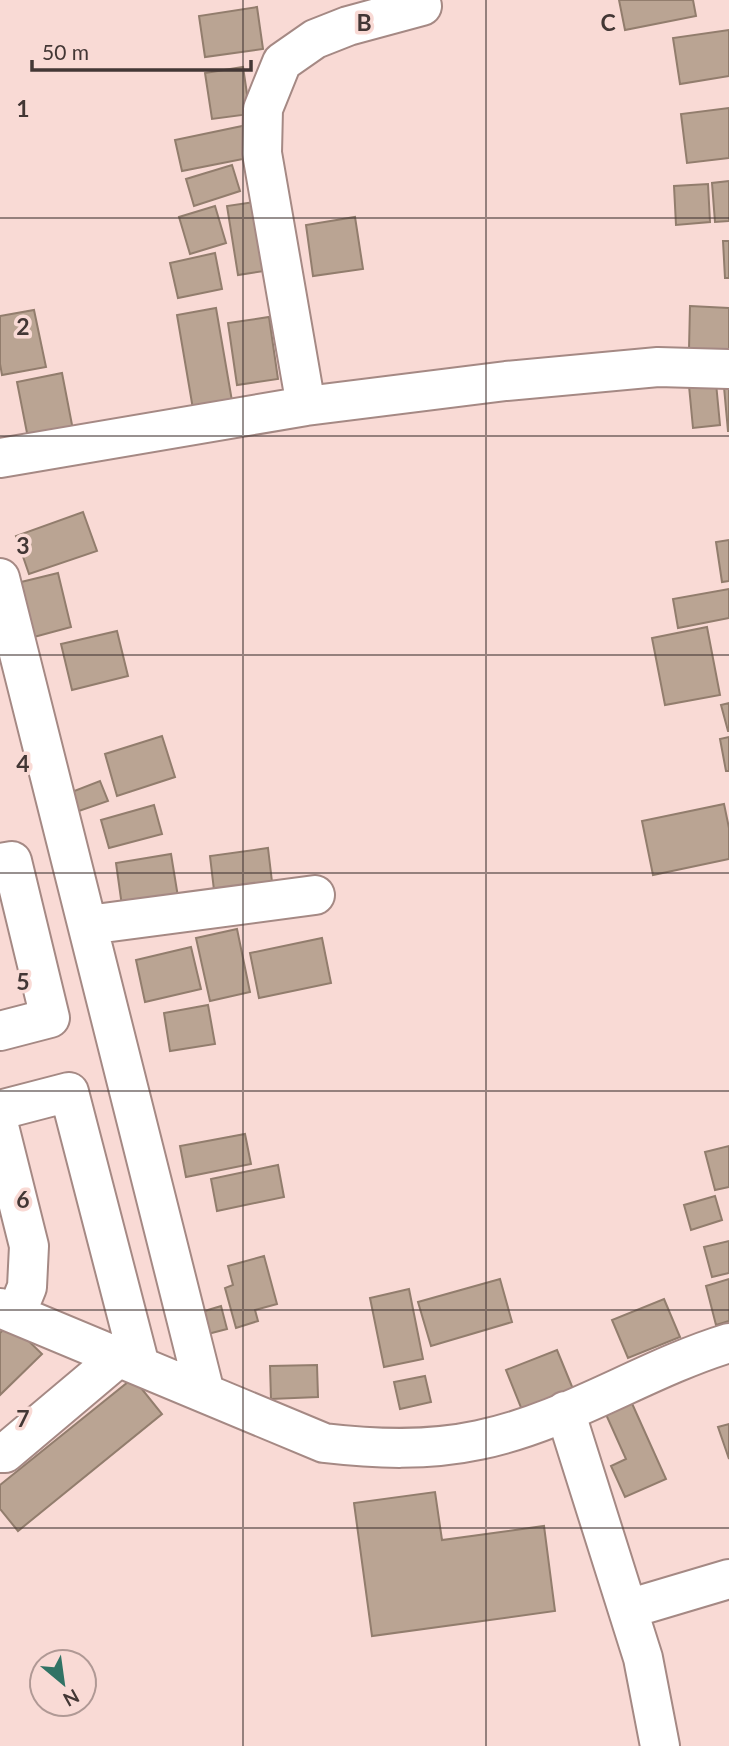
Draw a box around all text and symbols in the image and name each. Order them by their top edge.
text: B [356,8,372,36]
text: C [600,8,616,36]
scale bar [32,28,250,72]
text: 50 m [42,39,89,64]
text: 1 [16,94,30,122]
text: 2 [16,312,30,340]
text: 3 [16,531,30,559]
text: 4 [16,749,30,777]
text: 5 [16,967,30,995]
text: 6 [16,1185,30,1213]
text: 7 [16,1404,30,1432]
north arrow [28,1648,98,1718]
text: N [60,1685,83,1712]

